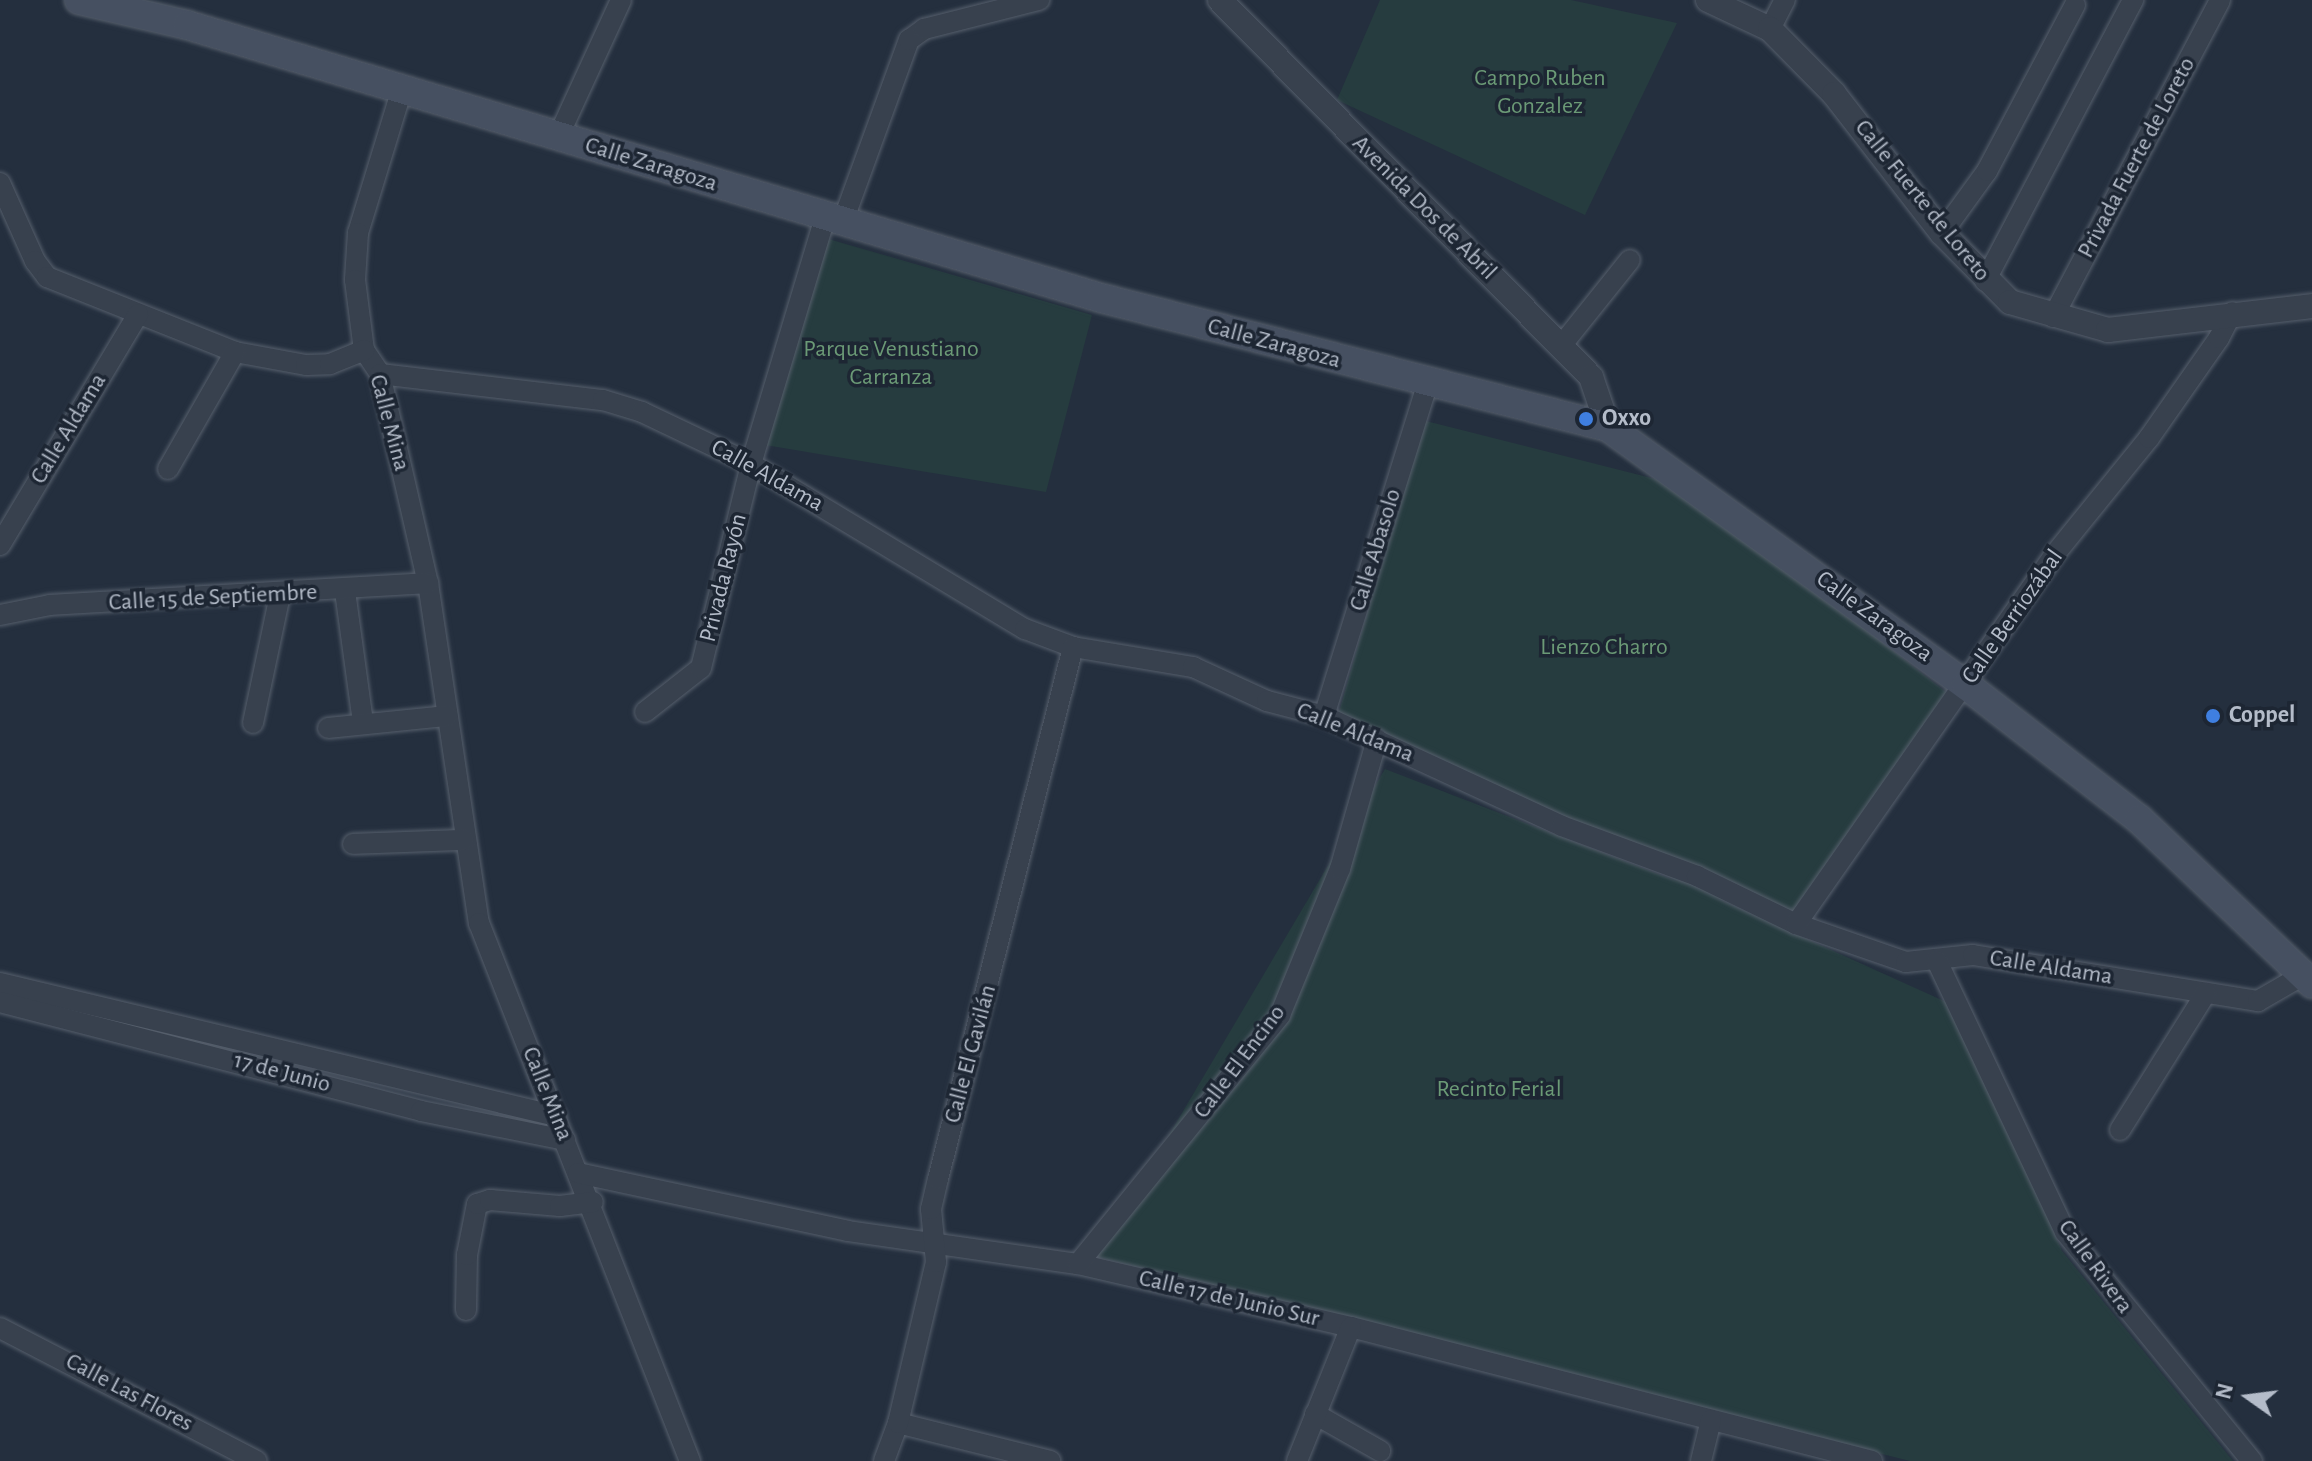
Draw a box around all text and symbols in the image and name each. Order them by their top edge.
street label: Privada Fuerte de Loreto [2072,53,2202,263]
park label: Campo Ruben Gonzalez [1474,65,1606,121]
street label: Calle Fuerte de Loreto [1848,114,1996,288]
street label: Avenida Dos de Abril [1346,130,1502,286]
street label: Calle Zaragoza [581,131,721,199]
street label: Calle Zaragoza [1204,312,1344,376]
park label: Parque Venustiano Carranza [803,336,979,392]
street label: Calle Aldama [25,369,113,489]
street label: Calle Mina [362,372,416,474]
place label: Oxxo [1602,405,1651,433]
marker: Oxxo [1577,410,1595,428]
street label: Calle Aldama [706,433,828,519]
street label: Calle Abasolo [1344,485,1408,615]
street label: Privada Rayón [694,511,754,645]
street label: Calle Berriozábal [1956,544,2070,690]
street label: Calle Zaragoza [1810,565,1938,669]
street label: Calle 15 de Septiembre [108,578,318,618]
park label: Lienzo Charro [1540,634,1668,662]
street label: Calle Aldama [1292,696,1418,770]
place label: Coppel [2229,702,2295,730]
marker: Coppel [2204,707,2222,725]
street label: Calle Aldama [1988,944,2114,992]
street label: Calle El Gavilán [939,982,1003,1126]
street label: Calle El Encino [1188,1000,1292,1124]
street label: Calle Mina [515,1043,579,1145]
street label: 17 de Junio [231,1046,333,1100]
park label: Recinto Ferial [1436,1076,1562,1104]
street label: Calle Rivera [2051,1214,2139,1320]
street label: Calle 17 de Junio Sur [1136,1264,1322,1334]
street label: Calle Las Flores [60,1347,198,1439]
north arrow [2208,1357,2288,1437]
text: N [2212,1381,2237,1401]

